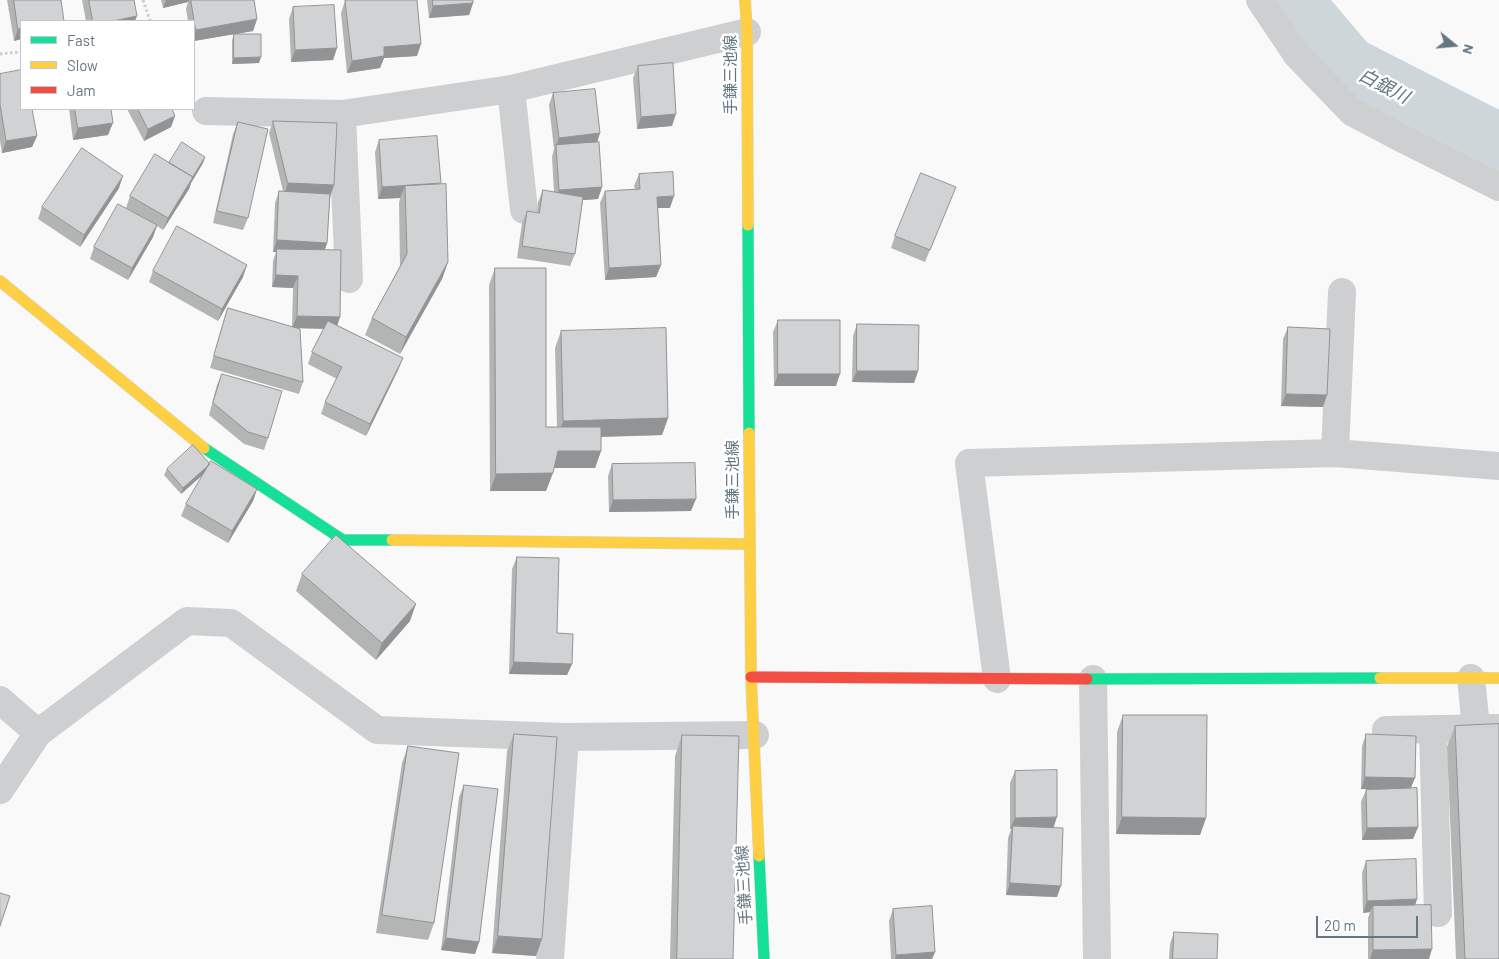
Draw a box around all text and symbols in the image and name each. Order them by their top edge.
legend [20,20,195,110]
north arrow [1429,20,1479,70]
text: Fast [67,31,95,49]
street label: 手鎌三池線 [721,35,741,115]
text: N [1459,43,1478,56]
text: Slow [67,56,98,74]
water label: 白銀川 [1355,64,1413,108]
text: Jam [67,81,96,99]
street label: 手鎌三池線 [723,440,743,520]
street label: 手鎌三池線 [732,845,756,925]
scale bar [1319,906,1422,938]
text: 20 m [1324,916,1356,934]

